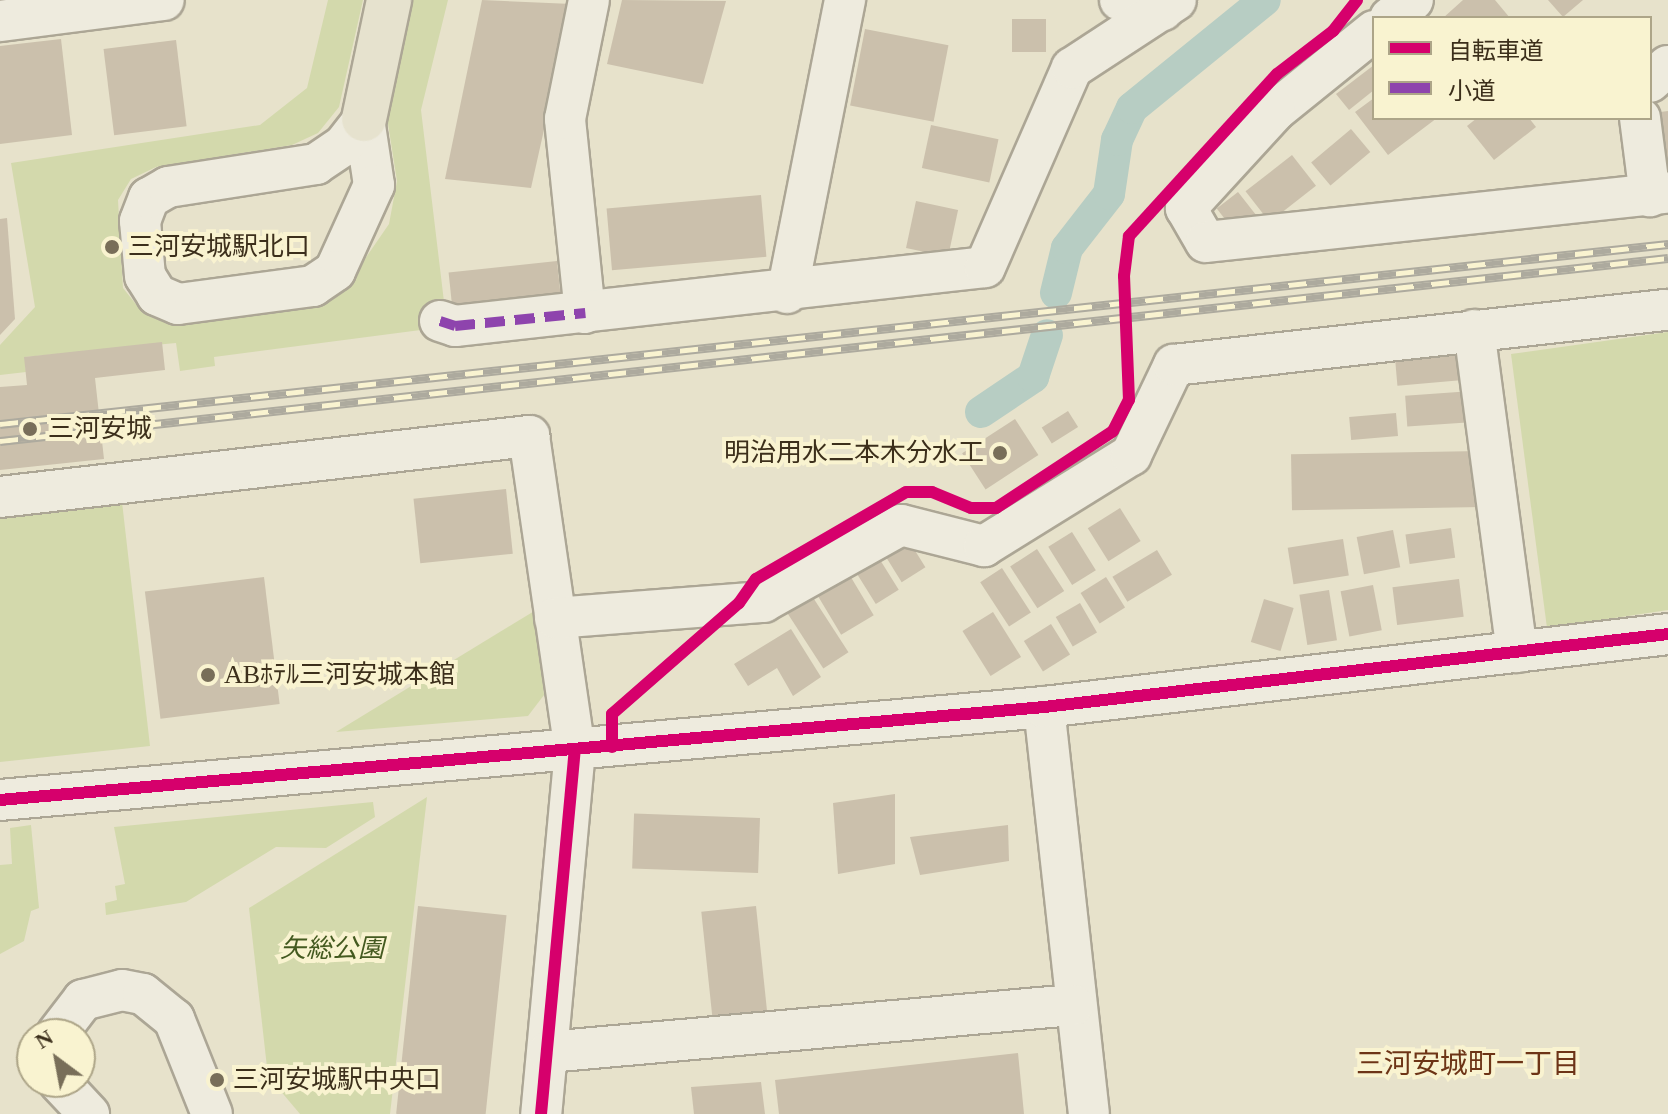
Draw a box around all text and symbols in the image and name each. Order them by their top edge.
legend [1372,16,1652,120]
text: 自転車道 [1448,38,1544,64]
text: 小道 [1448,78,1496,104]
place label: 三河安城駅北口 [128,231,310,263]
marker: 三河安城駅北口 [103,238,121,256]
place label: 三河安城 [48,413,152,445]
marker: 三河安城 [19,418,41,440]
place label: 明治用水二本木分水工 [724,437,984,469]
marker: 明治用水二本木分水工 [991,444,1009,462]
place label: ABﾎﾃﾙ三河安城本館 [224,659,455,691]
marker: ABﾎﾃﾙ三河安城本館 [199,666,217,684]
park label: 矢総公園 [280,933,384,965]
north arrow [16,1018,96,1098]
text: N [31,1024,57,1054]
district label: 三河安城町一丁目 [1356,1047,1580,1081]
place label: 三河安城駅中央口 [233,1064,441,1096]
marker: 三河安城駅中央口 [208,1071,226,1089]

